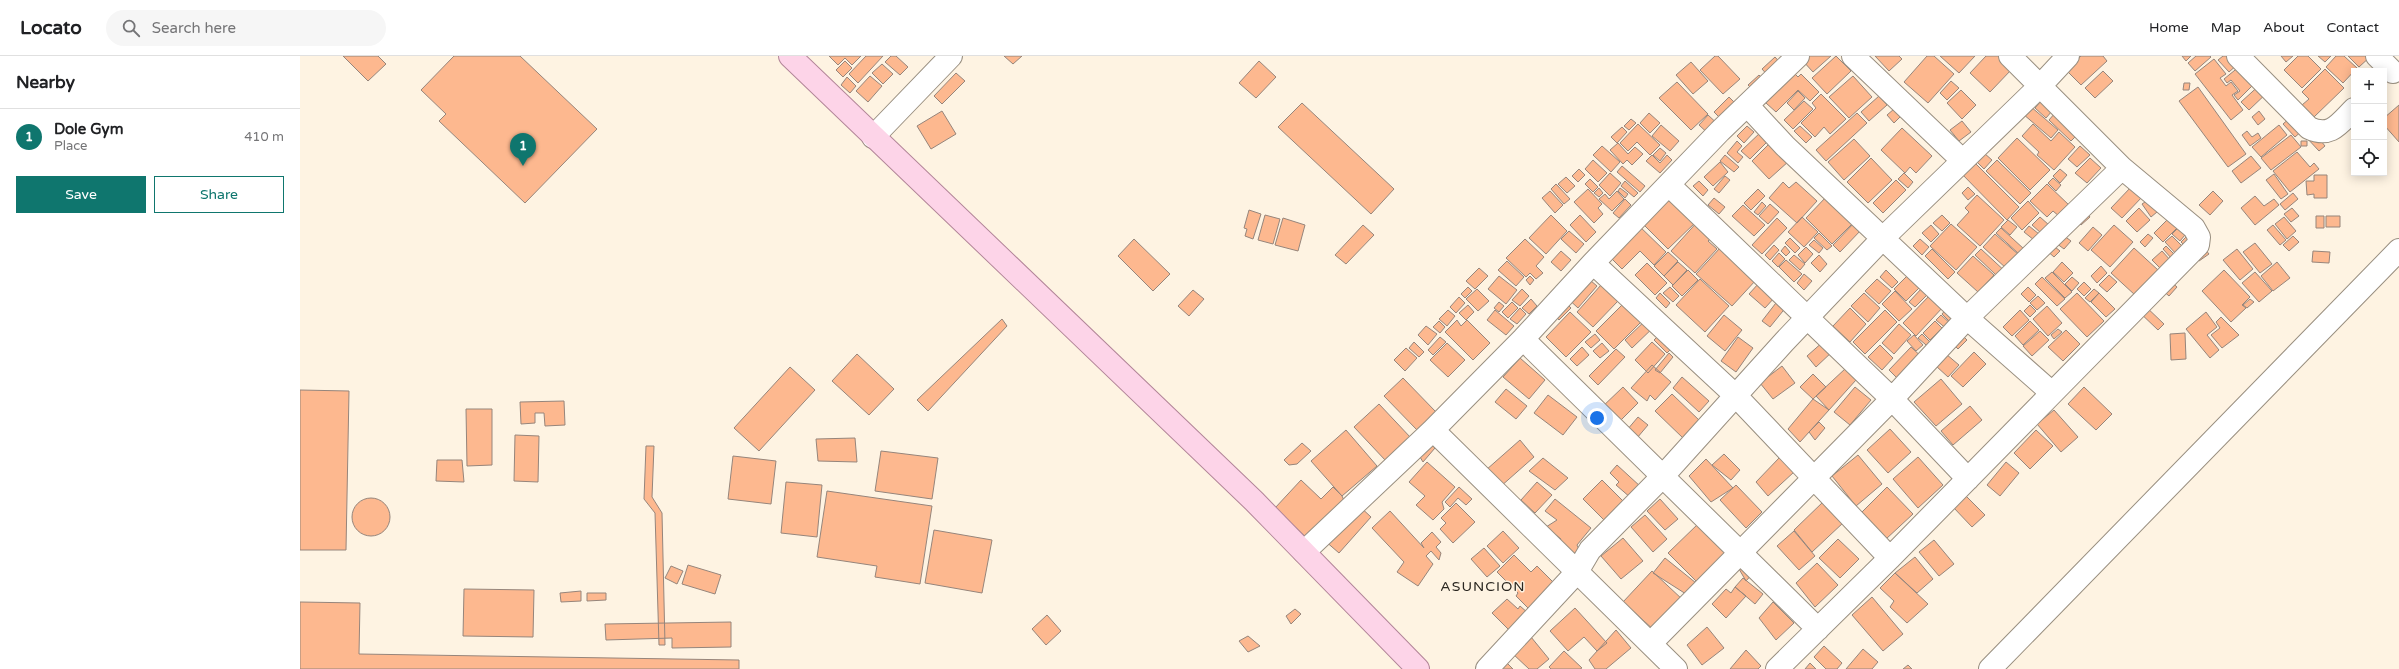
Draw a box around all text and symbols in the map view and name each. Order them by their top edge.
search box [106,10,386,46]
text: Locato [20,17,82,39]
icon: search [120,17,142,39]
text: Search here [152,19,236,37]
text: Home [2149,19,2189,36]
text: Map [2211,19,2241,36]
text: About [2263,19,2305,36]
text: Contact [2327,19,2379,36]
map controls [2351,68,2387,176]
button: + [2351,68,2387,104]
text: Nearby [16,72,75,93]
button: − [2351,104,2387,140]
text: Dole Gym [54,120,123,138]
text: 1 [25,129,33,145]
text: 410 m [244,129,284,145]
pin: 1 [510,133,536,166]
text: Place [54,138,87,154]
button: locate [2351,140,2387,176]
button: Save [16,176,146,213]
button: Share [154,176,284,213]
your location [1587,408,1607,428]
district label: ASUNCION [1440,578,1526,595]

